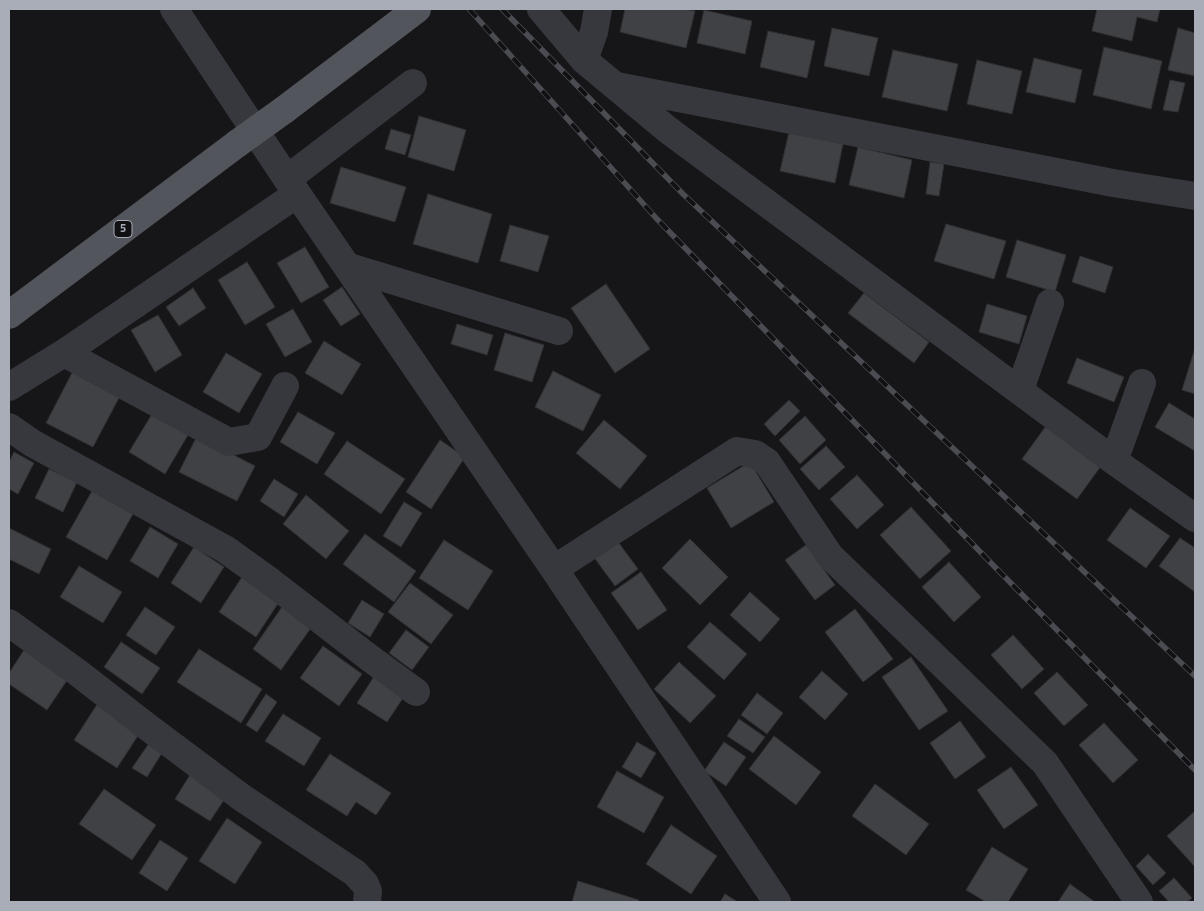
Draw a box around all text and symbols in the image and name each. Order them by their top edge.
road number: 5 [114,220,132,238]

